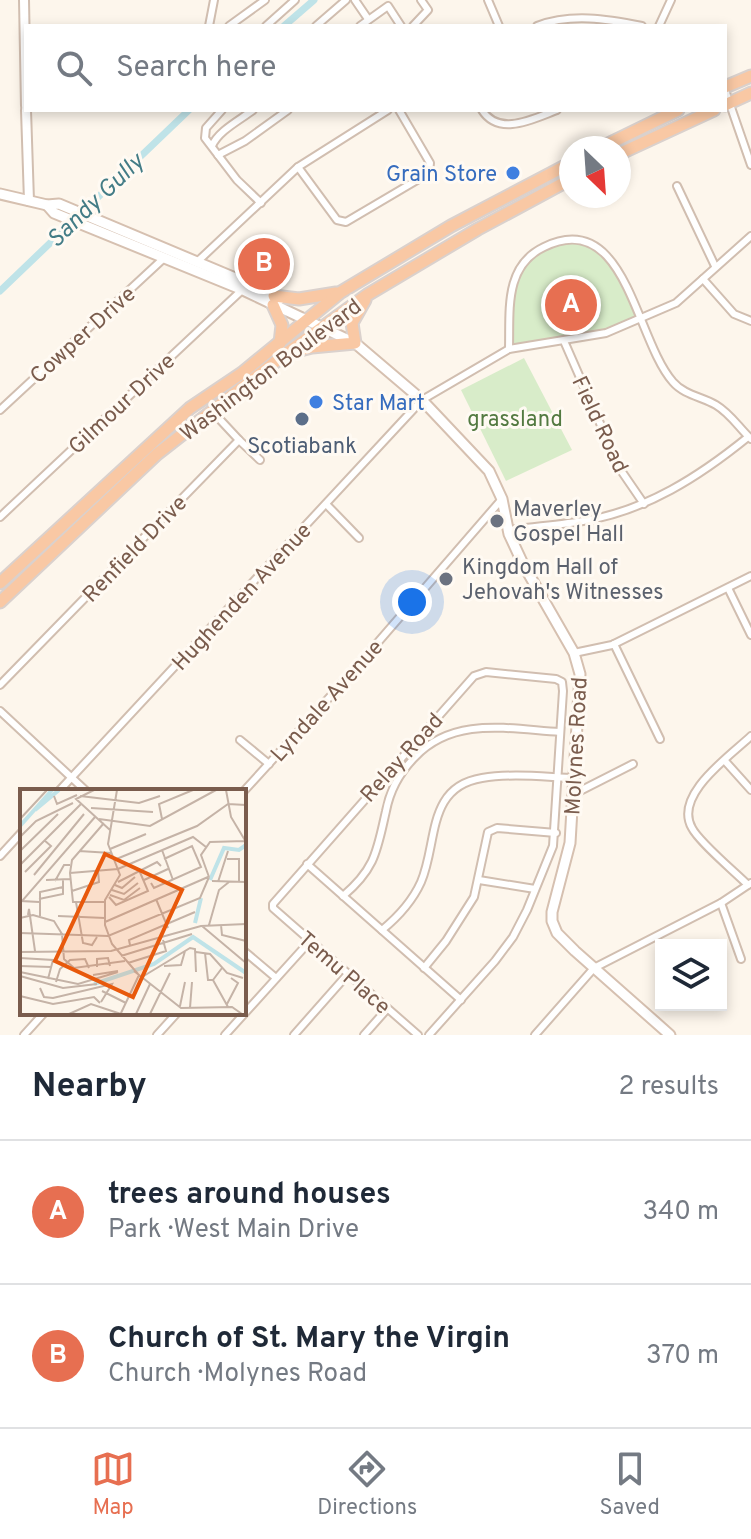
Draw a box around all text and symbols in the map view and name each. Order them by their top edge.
search box [24,24,727,112]
icon: search [52,46,96,90]
text: Search here [116,50,276,87]
north arrow [559,136,631,208]
water label: Sandy Gully [42,147,152,255]
place label: Grain Store [386,162,497,189]
marker: Grain Store [504,164,522,182]
pin: B [238,234,290,294]
pin: A [545,275,597,335]
street label: Cowper Drive [25,281,142,390]
street label: Washington Boulevard [175,294,368,448]
street label: Gilmour Drive [64,349,182,461]
street label: Field Road [565,372,633,478]
place label: Star Mart [332,391,425,418]
marker: Star Mart [307,393,325,411]
park label: grassland [467,407,563,434]
marker: Scotiabank [293,410,311,428]
place label: Scotiabank [247,434,357,461]
street label: Renfield Drive [78,490,194,609]
place label: Maverley Gospel Hall [513,497,624,549]
marker: Maverley Gospel Hall [488,512,506,530]
street label: Hughenden Avenue [167,518,318,677]
place label: Kingdom Hall of Jehovah's Witnesses [462,555,663,607]
marker: Kingdom Hall of Jehovah's Witnesses [437,570,455,588]
your location [392,582,432,622]
street label: Lyndale Avenue [266,635,390,768]
street label: Molynes Road [560,676,595,816]
street label: Relay Road [356,708,450,809]
inset map [20,789,246,1015]
street label: Temu Place [292,926,395,1021]
map controls [655,939,727,1011]
button: layers [655,939,727,1011]
text: Nearby [32,1066,147,1109]
text: 2 results [619,1071,719,1104]
text: trees around houses [108,1177,391,1214]
text: A [49,1196,67,1229]
text: 340 m [642,1196,719,1229]
text: Park · West Main Drive [108,1214,359,1247]
text: Church of St. Mary the Virgin [108,1321,510,1358]
text: B [49,1340,67,1373]
text: 370 m [646,1340,719,1373]
text: Church · Molynes Road [108,1358,367,1391]
tab: Map [91,1447,135,1522]
tab: Directions [317,1447,417,1522]
tab: Saved [599,1447,660,1522]

